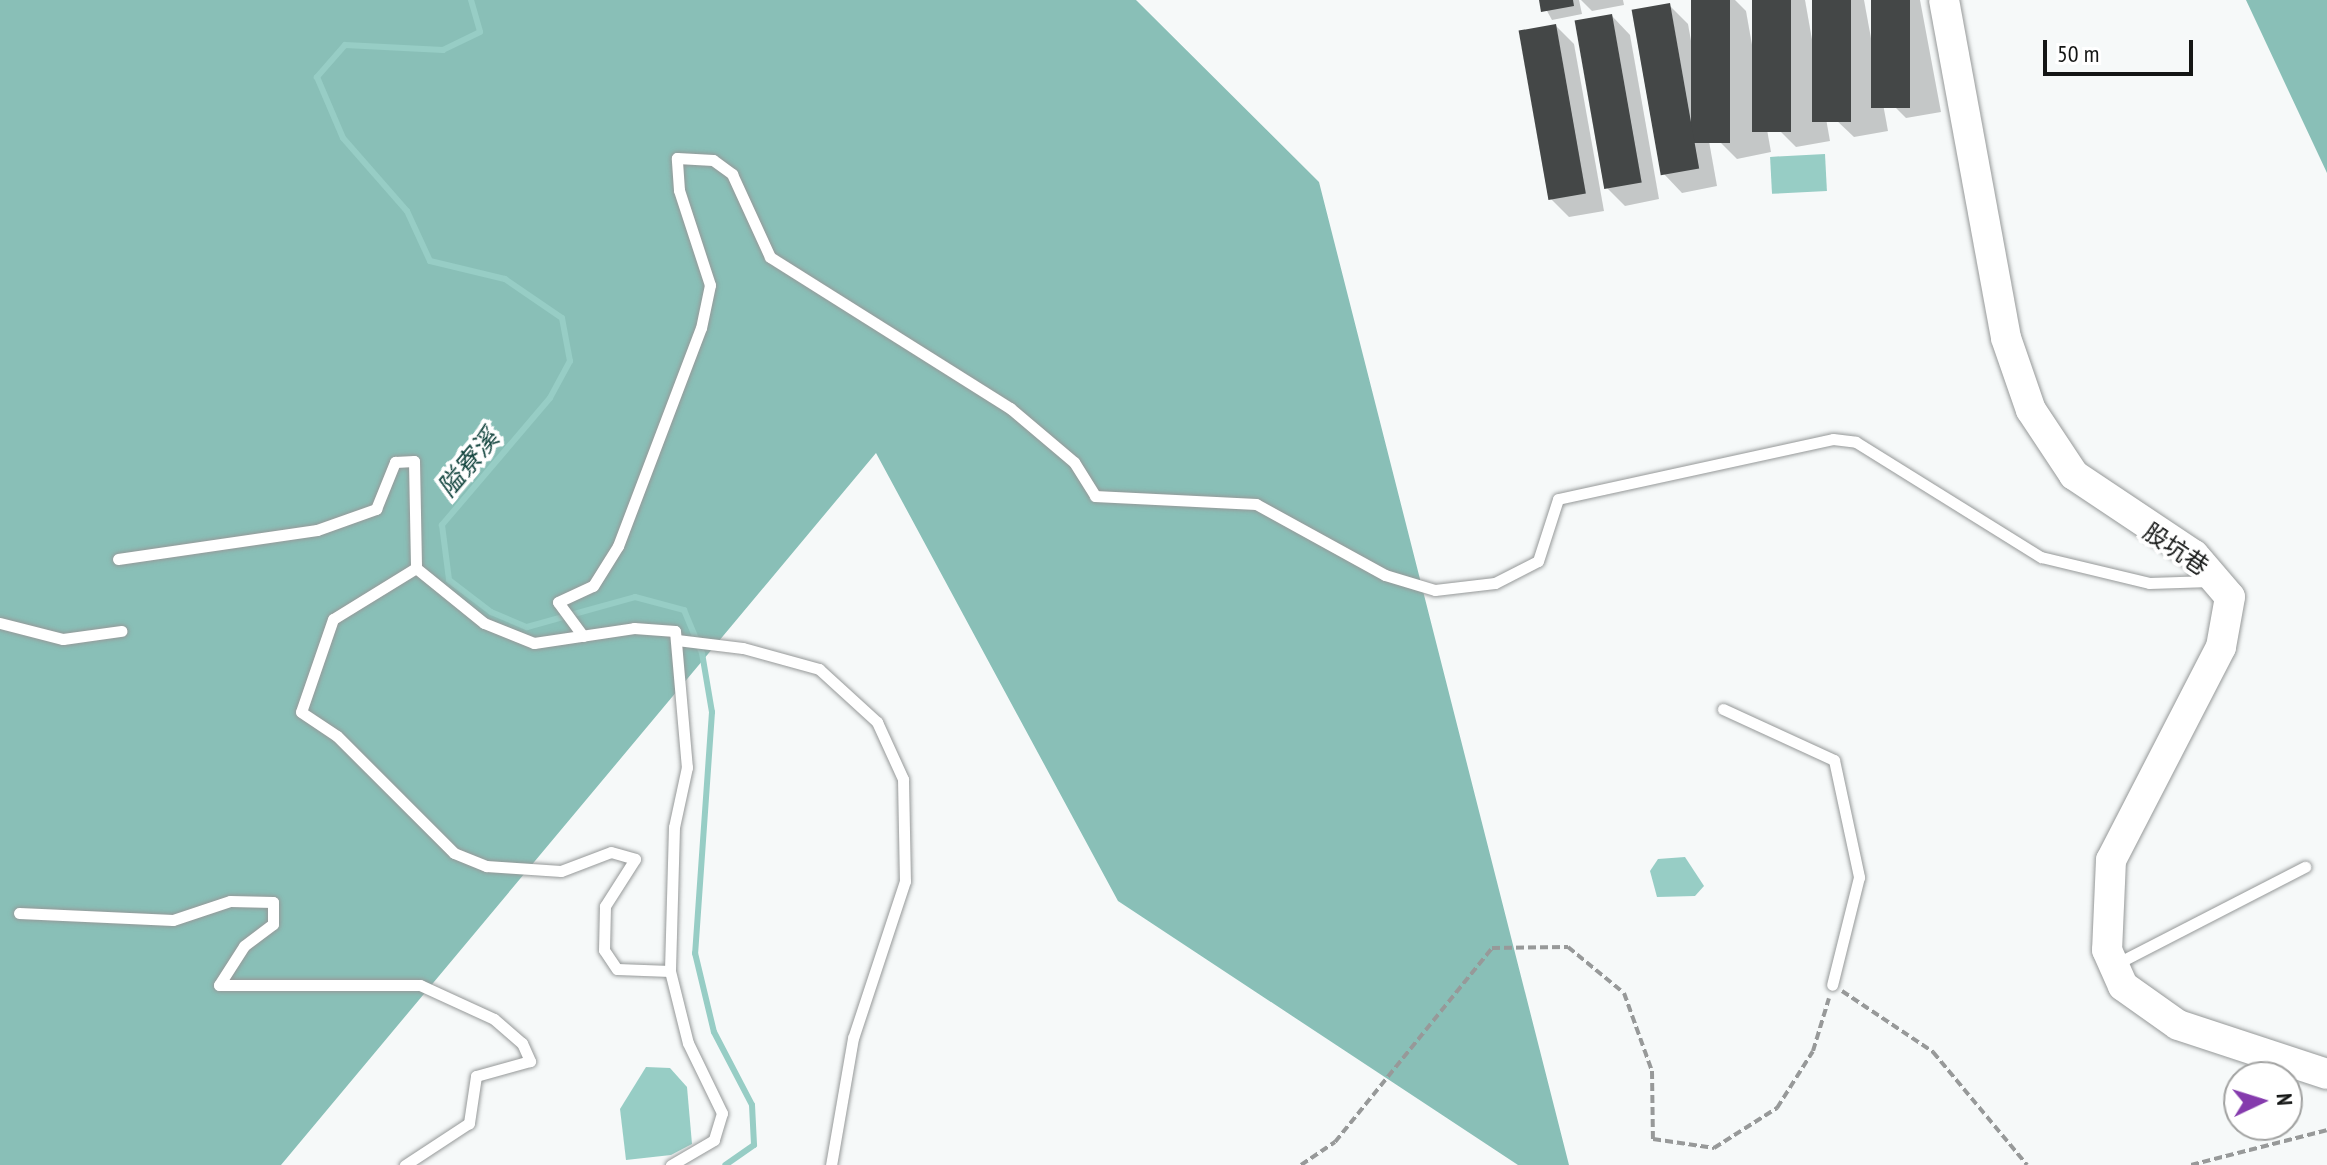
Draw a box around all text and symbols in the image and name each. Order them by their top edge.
scale bar [2047,24,2197,74]
text: 50 m [2057,38,2099,69]
water label: 隘寮溪 [431,423,505,503]
street label: 股坑巷 [2138,517,2214,581]
north arrow [2223,1061,2303,1141]
text: N [2271,1093,2299,1106]

